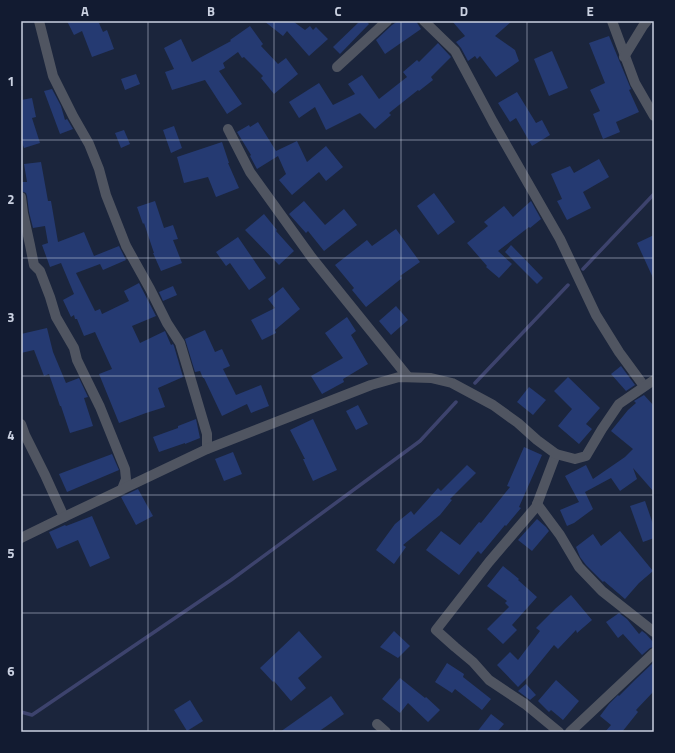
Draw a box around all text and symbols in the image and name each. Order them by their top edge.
text: A [81,1,89,21]
text: B [207,1,215,21]
text: C [334,1,342,21]
text: D [460,1,468,21]
text: E [586,1,594,21]
text: 1 [7,71,15,91]
text: 2 [7,189,15,209]
text: 3 [7,307,15,327]
text: 4 [7,425,15,445]
text: 5 [7,543,15,563]
text: 6 [7,661,15,681]

